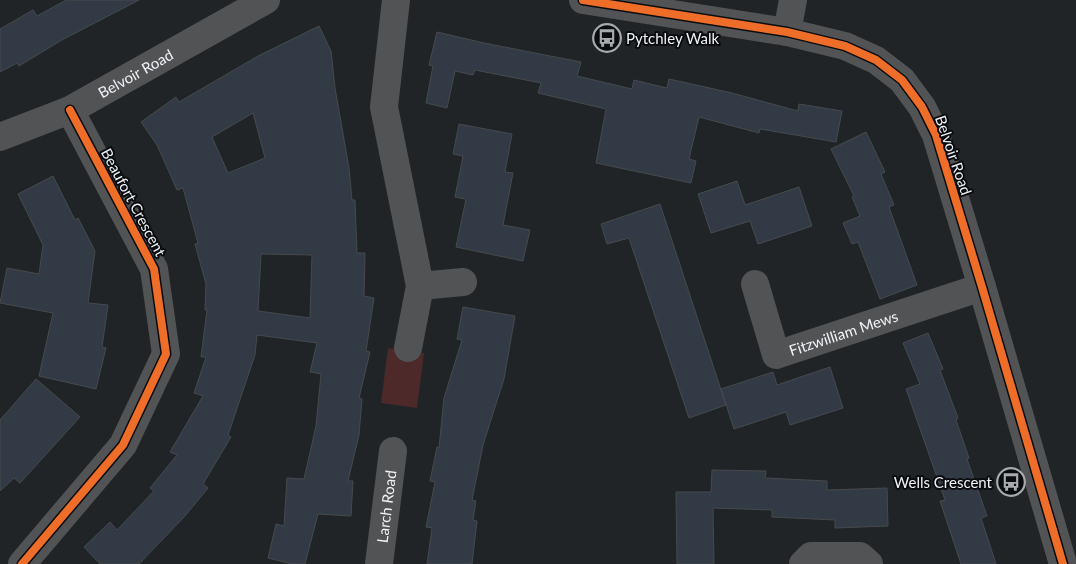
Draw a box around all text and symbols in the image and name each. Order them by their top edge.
bus stop icon: Pytchley Walk [592,23,622,53]
place label: Pytchley Walk [626,29,720,47]
street label: Belvoir Road [95,45,176,101]
street label: Belvoir Road [932,113,976,197]
street label: Beaufort Crescent [98,145,170,260]
street label: Fitzwilliam Mews [787,306,900,359]
bus stop icon: Wells Crescent [996,467,1026,497]
street label: Larch Road [373,469,400,544]
place label: Wells Crescent [894,473,993,491]

